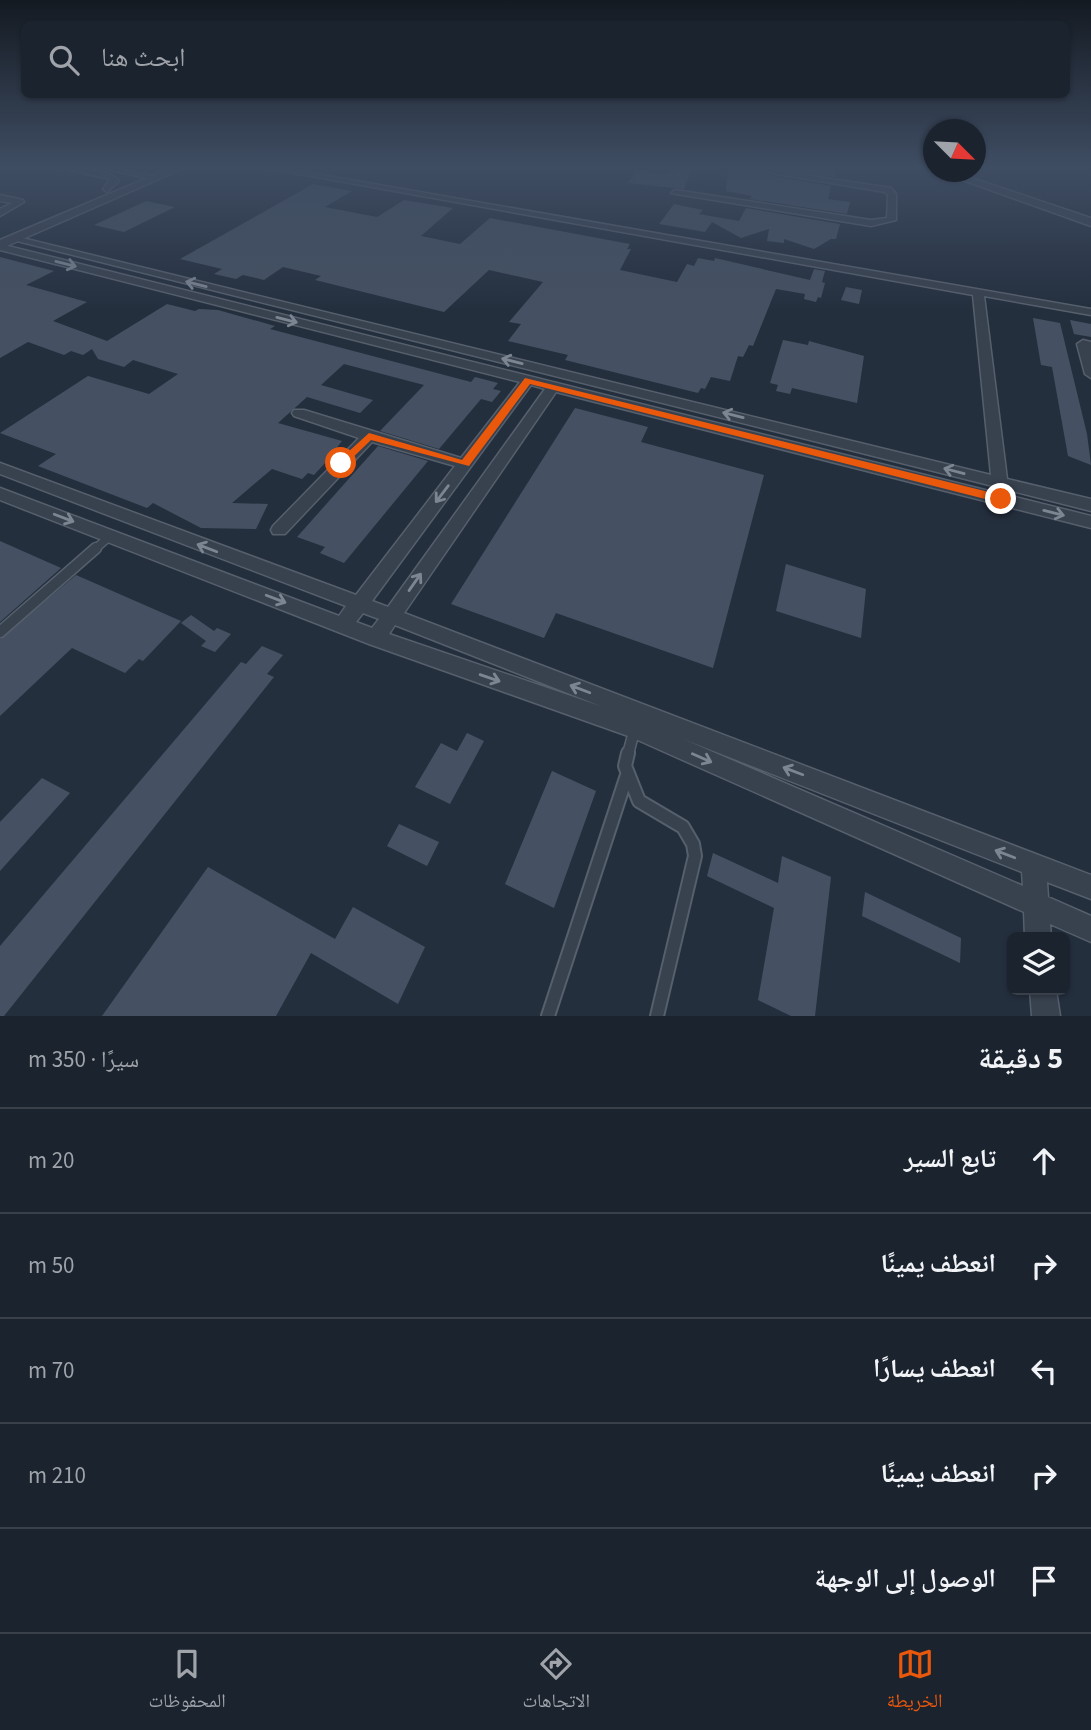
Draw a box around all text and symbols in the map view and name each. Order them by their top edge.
search box [21,21,1070,98]
text: ابحث هنا [101,39,185,76]
icon: search [45,41,83,79]
north arrow [923,119,986,182]
one-way arrow [54,258,77,271]
one-way arrow [185,277,208,290]
one-way arrow [275,314,298,327]
one-way arrow [501,354,524,367]
one-way arrow [722,408,745,421]
route start [325,447,356,478]
one-way arrow [943,463,965,476]
route end [985,483,1016,514]
one-way arrow [435,484,450,502]
one-way arrow [1042,507,1065,520]
one-way arrow [52,513,74,526]
one-way arrow [197,540,219,553]
one-way arrow [408,573,422,593]
one-way arrow [265,594,287,607]
one-way arrow [478,673,500,685]
one-way arrow [570,681,592,694]
one-way arrow [691,752,713,765]
one-way arrow [782,764,804,777]
one-way arrow [994,846,1016,859]
map controls [1007,932,1070,995]
button: layers [1007,932,1070,995]
text: 5 دقيقة [978,1037,1063,1080]
text: سيرًا · 350 m [28,1043,139,1076]
text: تابع السير [904,1140,996,1177]
icon: ahead [1025,1142,1063,1180]
text: 20 m [28,1144,75,1177]
text: انعطف يمينًا [881,1245,996,1282]
icon: right [1025,1247,1063,1285]
text: 50 m [28,1249,75,1282]
text: انعطف يسارًا [873,1350,996,1387]
icon: left [1025,1352,1063,1390]
text: 70 m [28,1354,75,1387]
text: انعطف يمينًا [881,1455,996,1492]
icon: right [1025,1457,1063,1495]
text: 210 m [28,1459,86,1492]
text: الوصول إلى الوجهة [815,1560,996,1597]
icon: arrive [1025,1562,1063,1600]
tab: المحفوظات [148,1645,226,1719]
tab: الاتجاهات [522,1645,590,1719]
tab: الخريطة [887,1645,943,1719]

